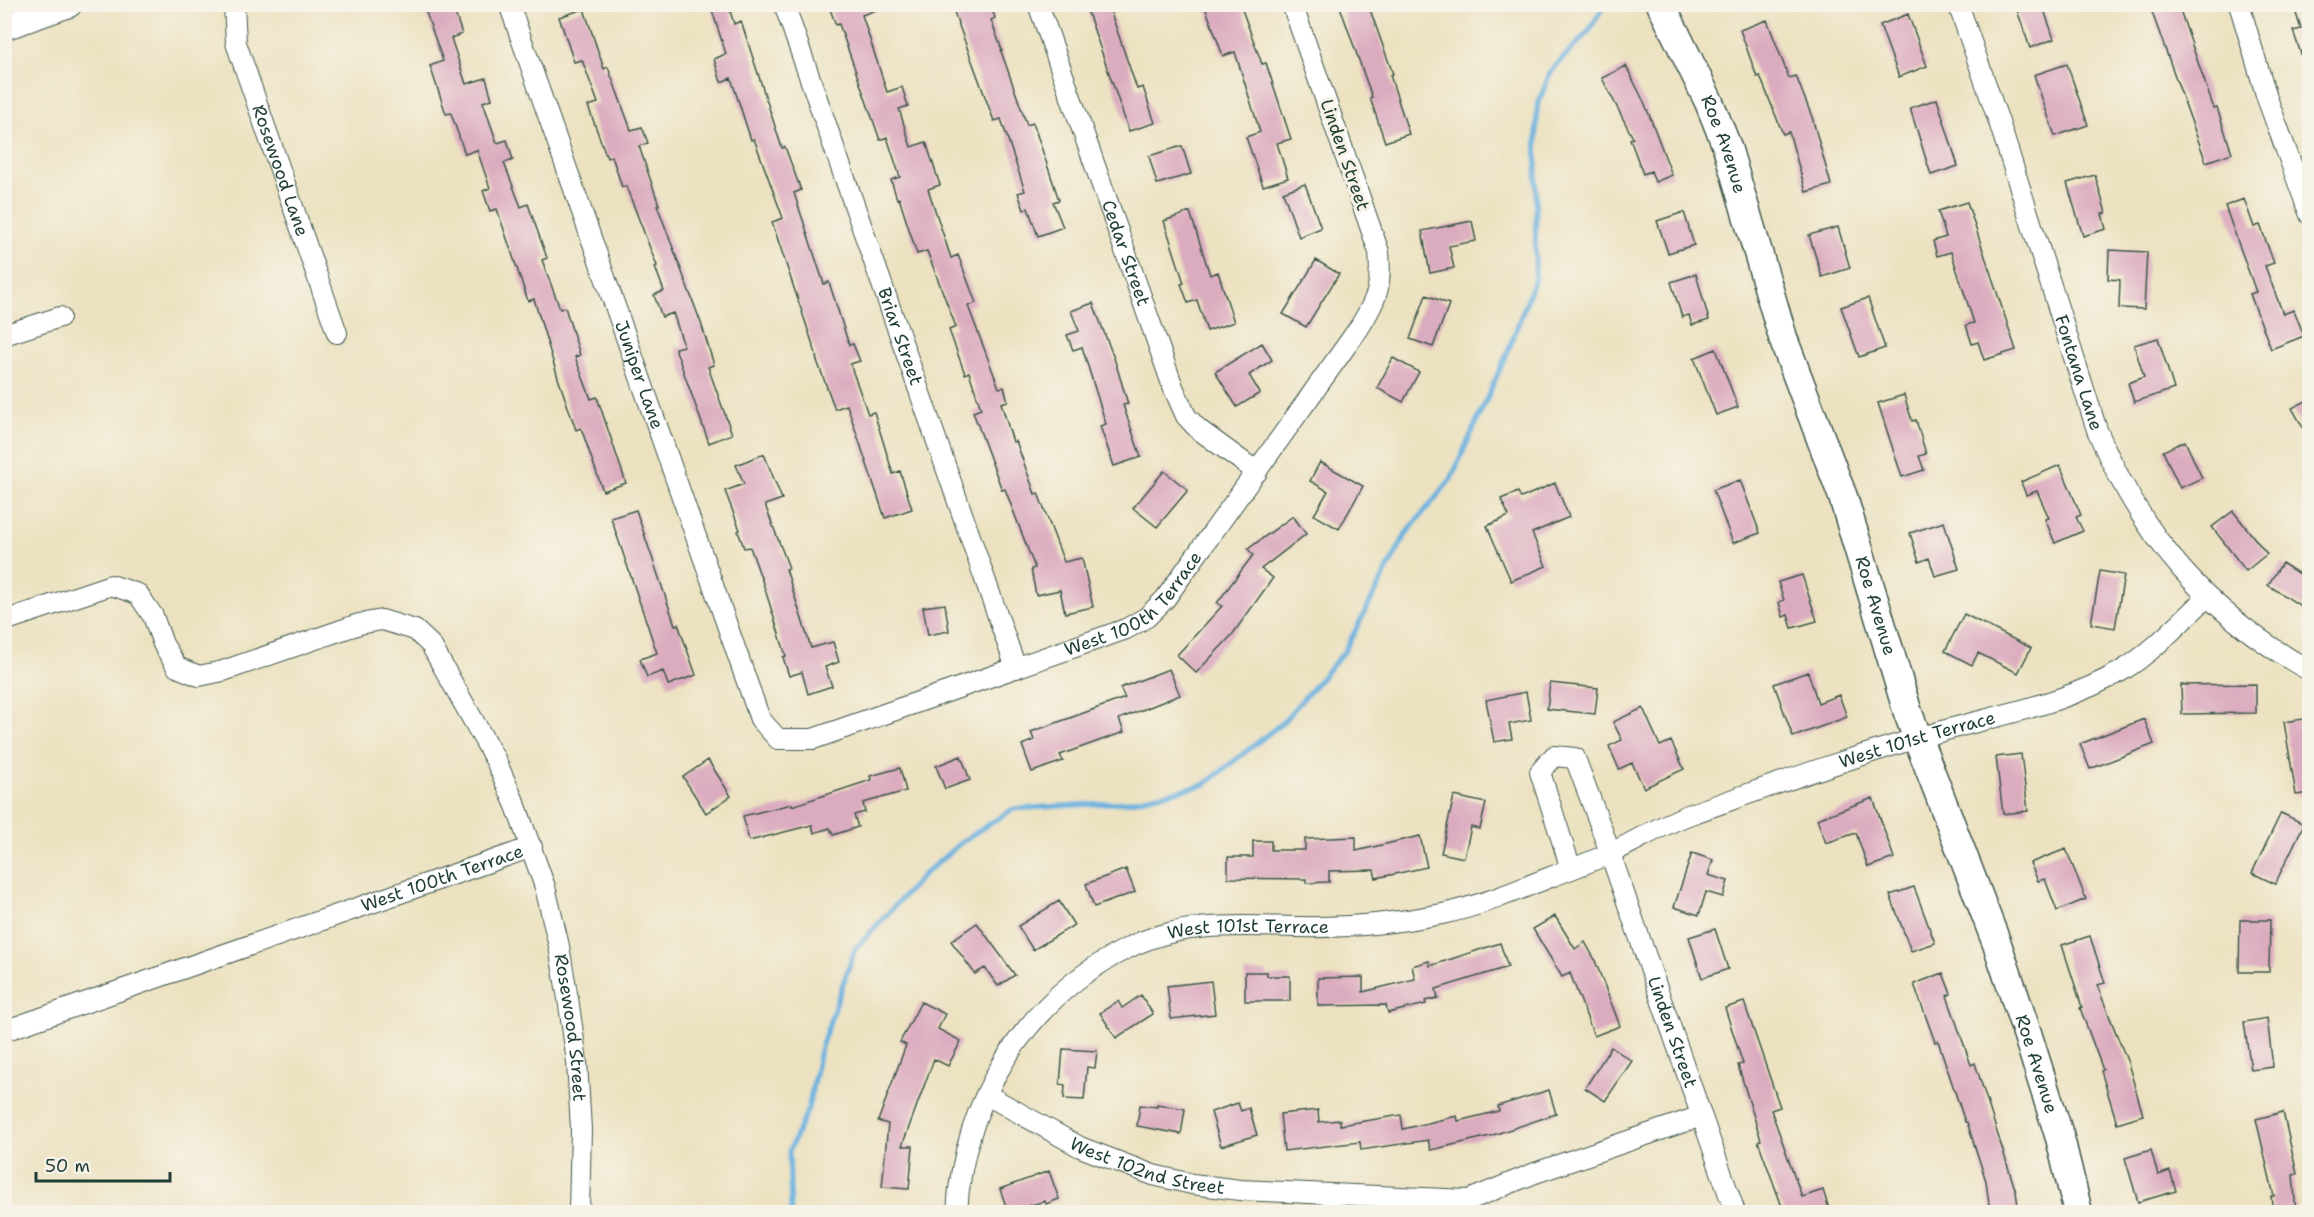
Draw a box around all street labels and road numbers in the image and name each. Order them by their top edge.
street label: Roe Avenue [1695,91,1752,196]
street label: Linden Street [1315,96,1375,214]
street label: Rosewood Lane [246,101,314,240]
street label: Cedar Street [1096,197,1156,309]
street label: Briar Street [872,284,928,388]
street label: Fontana Lane [2049,312,2108,434]
street label: Juniper Lane [609,317,669,432]
street label: West 100th Terrace [1061,546,1207,662]
street label: Roe Avenue [1849,553,1902,658]
street label: West 101st Terrace [1836,706,1998,774]
street label: West 100th Terrace [358,839,527,918]
street label: West 101st Terrace [1165,914,1329,945]
street label: Rosewood Street [549,952,591,1102]
street label: Linden Street [1642,973,1703,1091]
street label: Roe Avenue [2010,1011,2064,1116]
street label: West 102nd Street [1065,1132,1226,1200]

